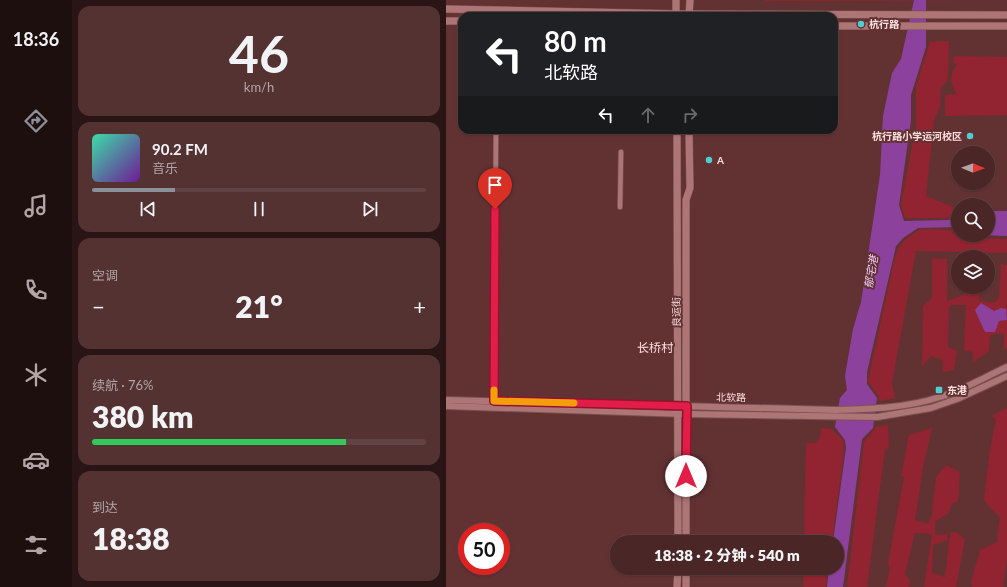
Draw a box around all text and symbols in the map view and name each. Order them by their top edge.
place label: 杭行路 [869,18,900,30]
marker: 杭行路 [856,19,866,29]
text: 46 [229,22,289,84]
text: 80 m [544,24,607,58]
text: 18:36 [13,28,59,50]
icon: left [478,28,530,80]
text: 北软路 [544,61,598,83]
text: km/h [244,79,274,95]
icon: left [595,104,617,126]
icon: ahead [637,104,659,126]
icon: right [679,104,701,126]
icon: directions [22,107,50,135]
place label: 杭行路小学运河校区 [872,130,962,142]
marker: 杭行路小学运河校区 [965,131,975,141]
text: 90.2 FM [152,140,208,158]
north arrow [951,146,995,190]
map controls [951,146,995,294]
place label: A [716,154,724,166]
marker: A [704,155,714,165]
text: 音乐 [152,160,178,176]
pin [478,168,512,209]
icon: arrive [484,174,506,196]
icon: music [22,192,50,220]
icon: previous [137,198,159,220]
icon: pause [248,198,270,220]
icon: next [359,198,381,220]
button: search [951,198,995,242]
button: layers [951,250,995,294]
water label: 郁宅港 [861,253,880,289]
text: 空调 [92,267,118,283]
icon: phone [22,276,50,304]
text: 21° [235,288,283,324]
text: − [92,293,105,320]
text: + [413,293,426,320]
street label: 良运街 [670,297,682,327]
district label: 长桥村 [637,340,674,355]
icon: climate [22,361,50,389]
text: 续航 · 76% [92,377,154,393]
place label: 东港 [947,384,967,396]
marker: 东港 [934,385,944,395]
street label: 北软路 [716,391,746,403]
text: 380 km [92,398,193,434]
icon: car [22,446,50,474]
position arrow [665,455,707,497]
text: 到达 [92,499,118,515]
text: 18:38 [92,520,170,556]
speed limit sign: 50 [458,523,510,575]
icon: filters [22,531,50,559]
text: 18:38 · 2 分钟 · 540 m [654,546,800,564]

